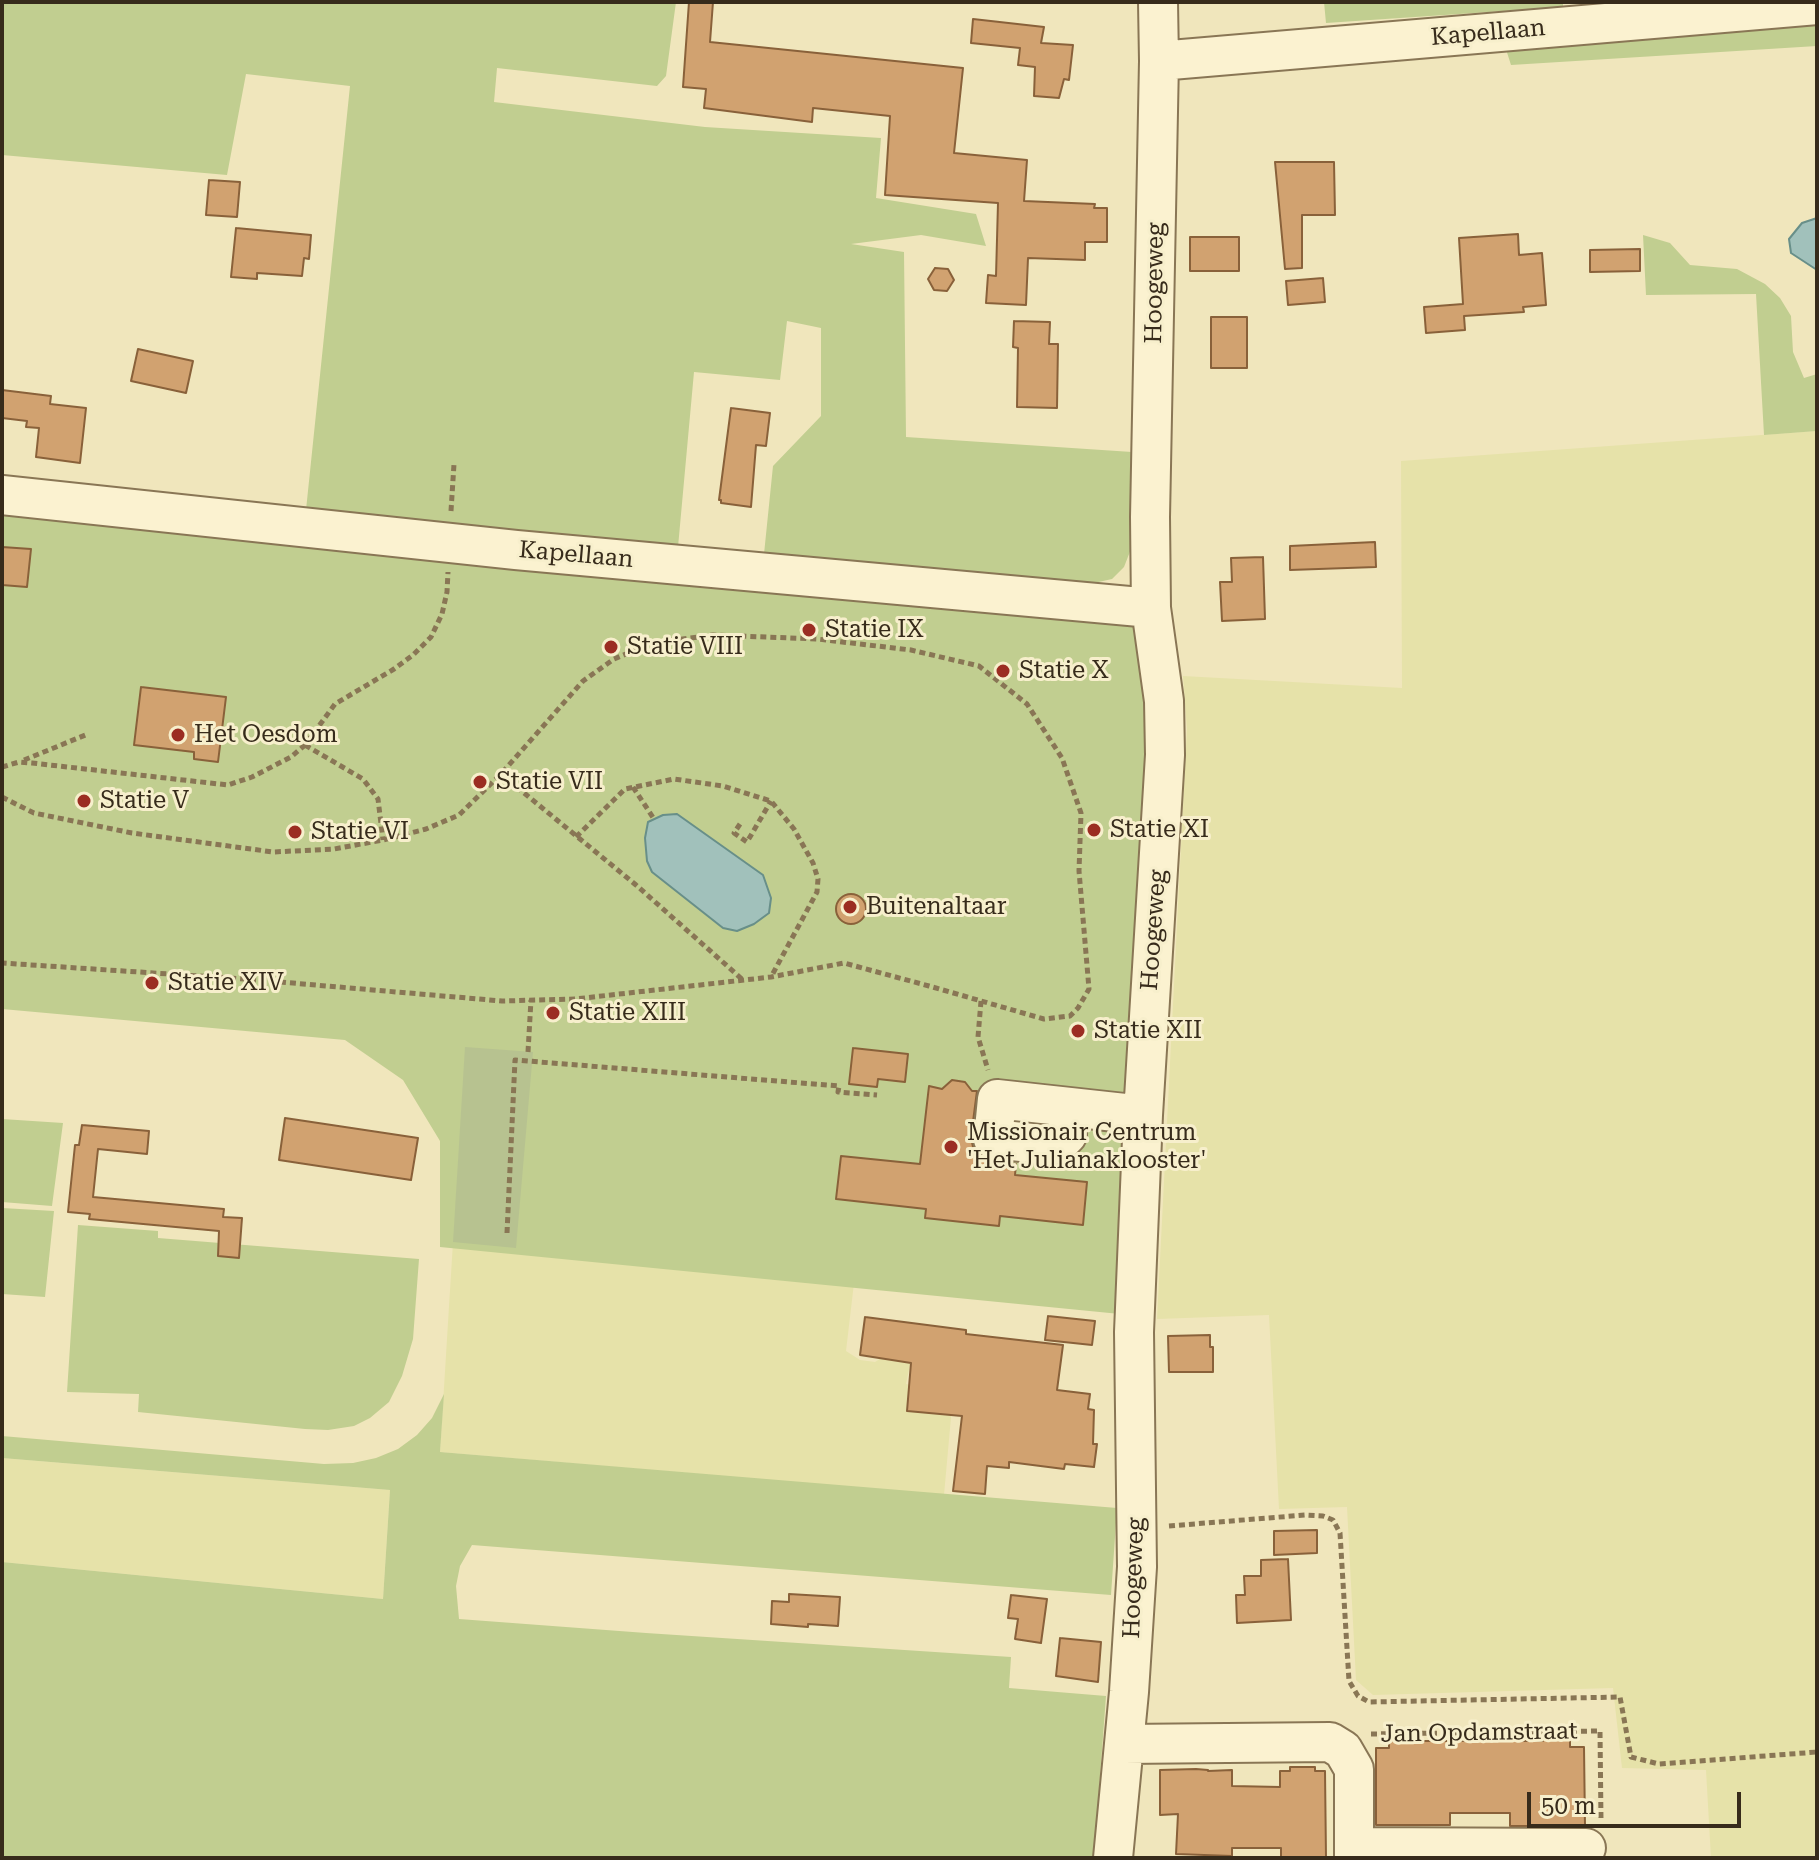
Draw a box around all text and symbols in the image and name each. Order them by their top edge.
street label: Kapellaan [1430,14,1546,52]
street label: Hoogeweg [1140,222,1170,344]
street label: Kapellaan [518,536,634,574]
place label: Statie IX [825,616,924,644]
marker: Statie IX [800,621,818,639]
place label: Statie VIII [627,633,743,661]
marker: Statie VIII [602,638,620,656]
place label: Statie X [1019,657,1109,685]
marker: Statie X [994,662,1012,680]
place label: Het Oesdom [194,721,338,749]
marker: Het Oesdom [169,726,187,744]
place label: Statie VII [496,768,603,796]
marker: Statie VII [471,773,489,791]
place label: Statie V [100,787,189,815]
marker: Statie V [75,792,93,810]
place label: Statie XI [1110,816,1209,844]
place label: Statie VI [311,818,409,846]
marker: Statie XI [1085,821,1103,839]
marker: Statie VI [286,823,304,841]
street label: Hoogeweg [1135,869,1173,991]
place label: Buitenaltaar [866,893,1007,921]
marker: Buitenaltaar [841,898,859,916]
place label: Statie XIV [168,969,284,997]
marker: Statie XIV [143,974,161,992]
place label: Statie XIII [569,999,686,1027]
marker: Statie XIII [544,1004,562,1022]
place label: Statie XII [1094,1017,1202,1045]
marker: Statie XII [1069,1022,1087,1040]
place label: Missionair Centrum 'Het Julianaklooster' [967,1119,1206,1175]
marker: Missionair Centrum 'Het Julianaklooster' [942,1138,960,1156]
street label: Hoogeweg [1117,1517,1151,1639]
street label: Jan Opdamstraat [1380,1717,1578,1749]
scale bar [1531,1776,1745,1826]
text: 50 m [1541,1792,1596,1820]

